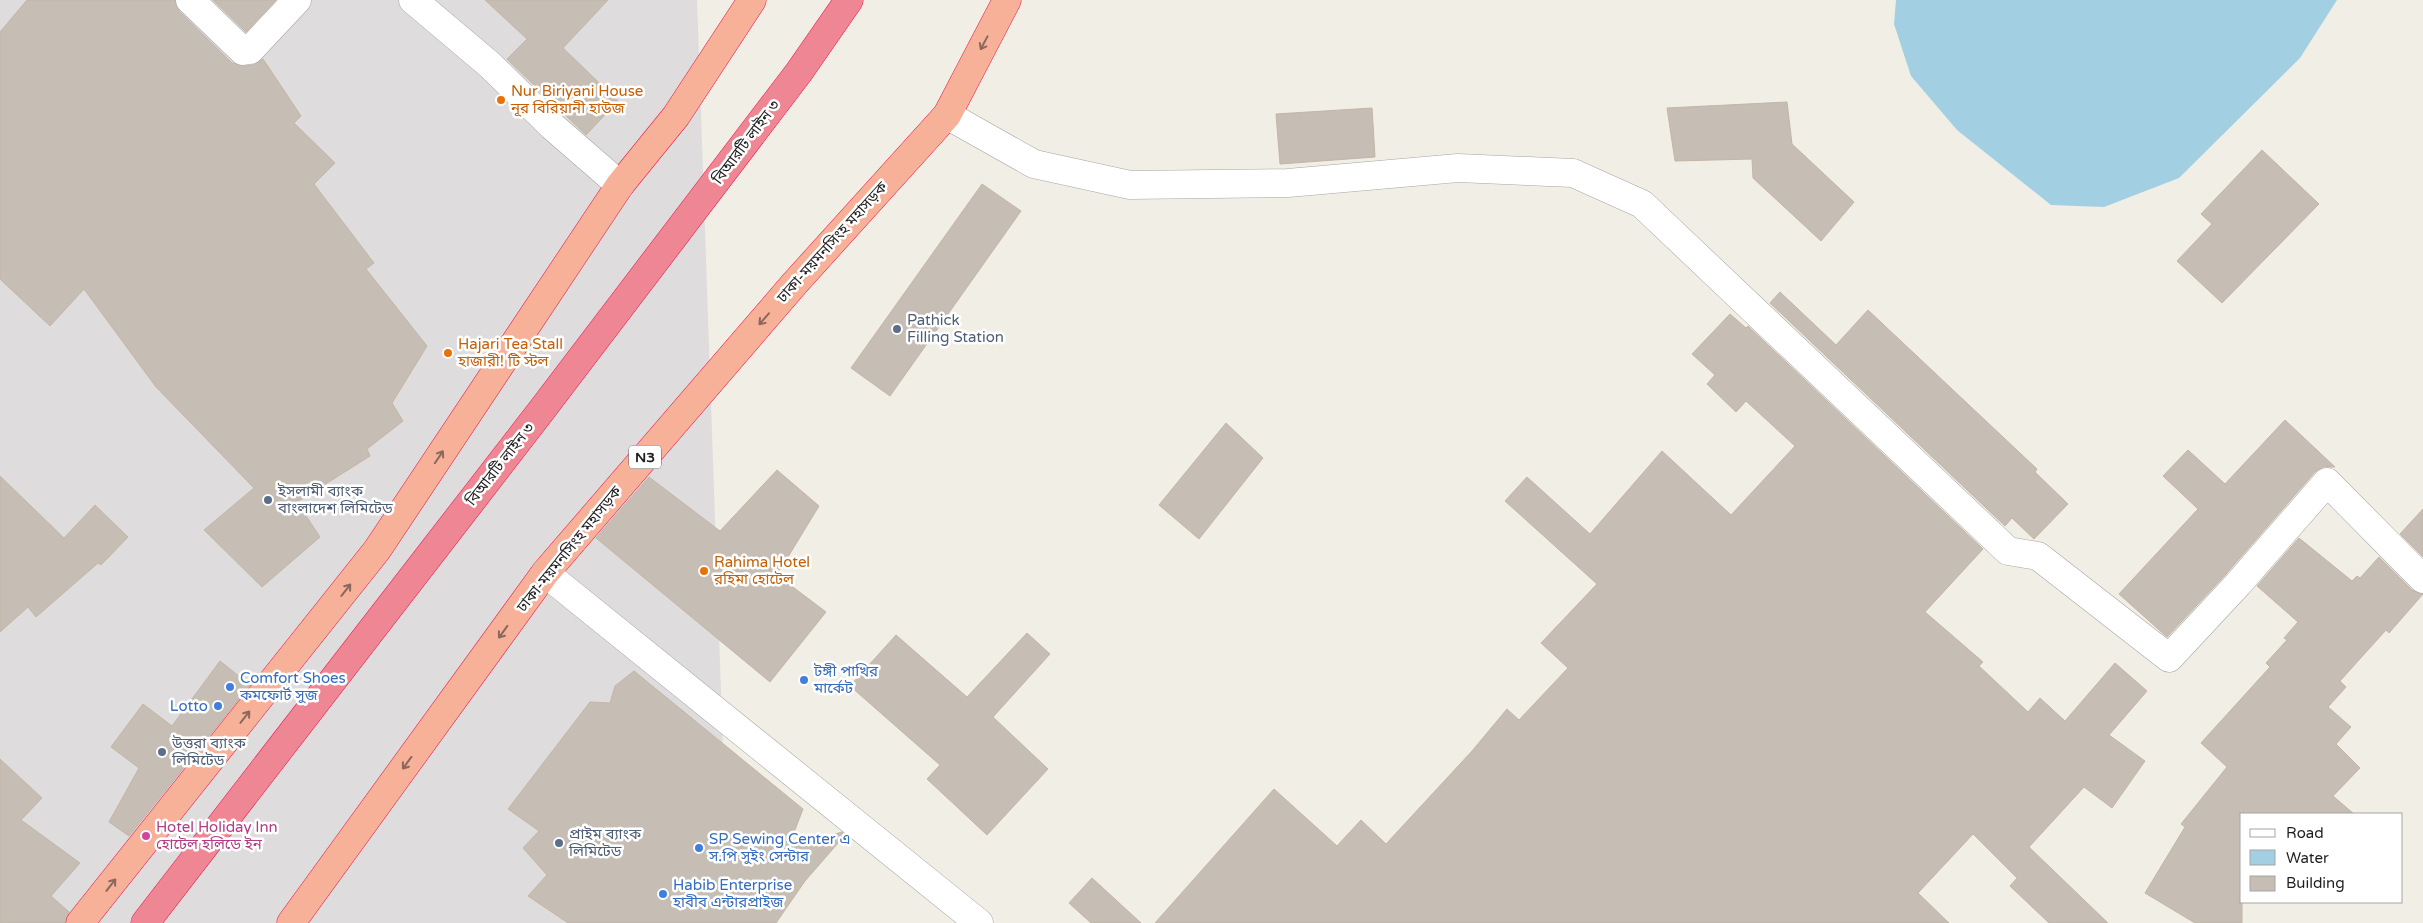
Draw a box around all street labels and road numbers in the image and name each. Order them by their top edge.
street label: বিআরটি লাইন ৩ [708,97,783,188]
street label: ঢাকা-ময়মনসিংহ মহাসড়ক [772,177,892,307]
street label: বিআরটি লাইন ৩ [461,419,538,510]
road number: N3 [629,446,661,468]
street label: ঢাকা-ময়মনসিংহ মহাসড়ক [512,482,626,616]

